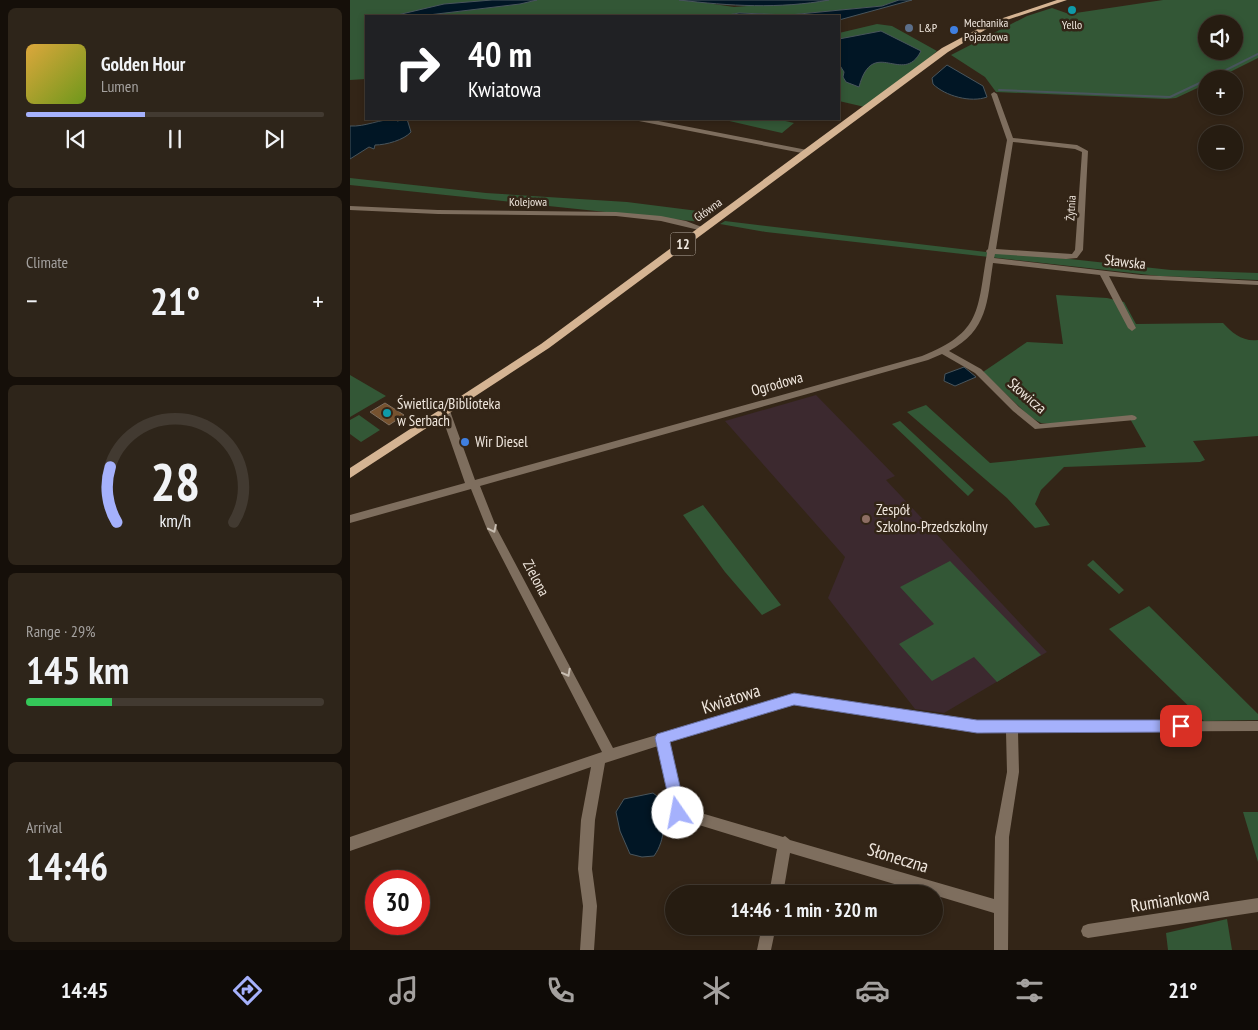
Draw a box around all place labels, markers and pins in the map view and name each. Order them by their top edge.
marker: Yello [1066,4,1078,16]
place label: Mechanika Pojazdowa [964,15,1008,44]
place label: Yello [1062,17,1082,32]
place label: L&P [919,20,938,35]
marker: L&P [903,22,915,34]
marker: Mechanika Pojazdowa [948,24,960,36]
place label: Świetlica/Biblioteka w Serbach [397,394,500,430]
marker: Świetlica/Biblioteka w Serbach [381,407,393,419]
place label: Wir Diesel [475,432,528,451]
marker: Wir Diesel [459,436,471,448]
place label: Zespół Szkolno-Przedszkolny [876,500,988,536]
marker: Zespół Szkolno-Przedszkolny [860,513,872,525]
pin [1160,705,1202,747]

